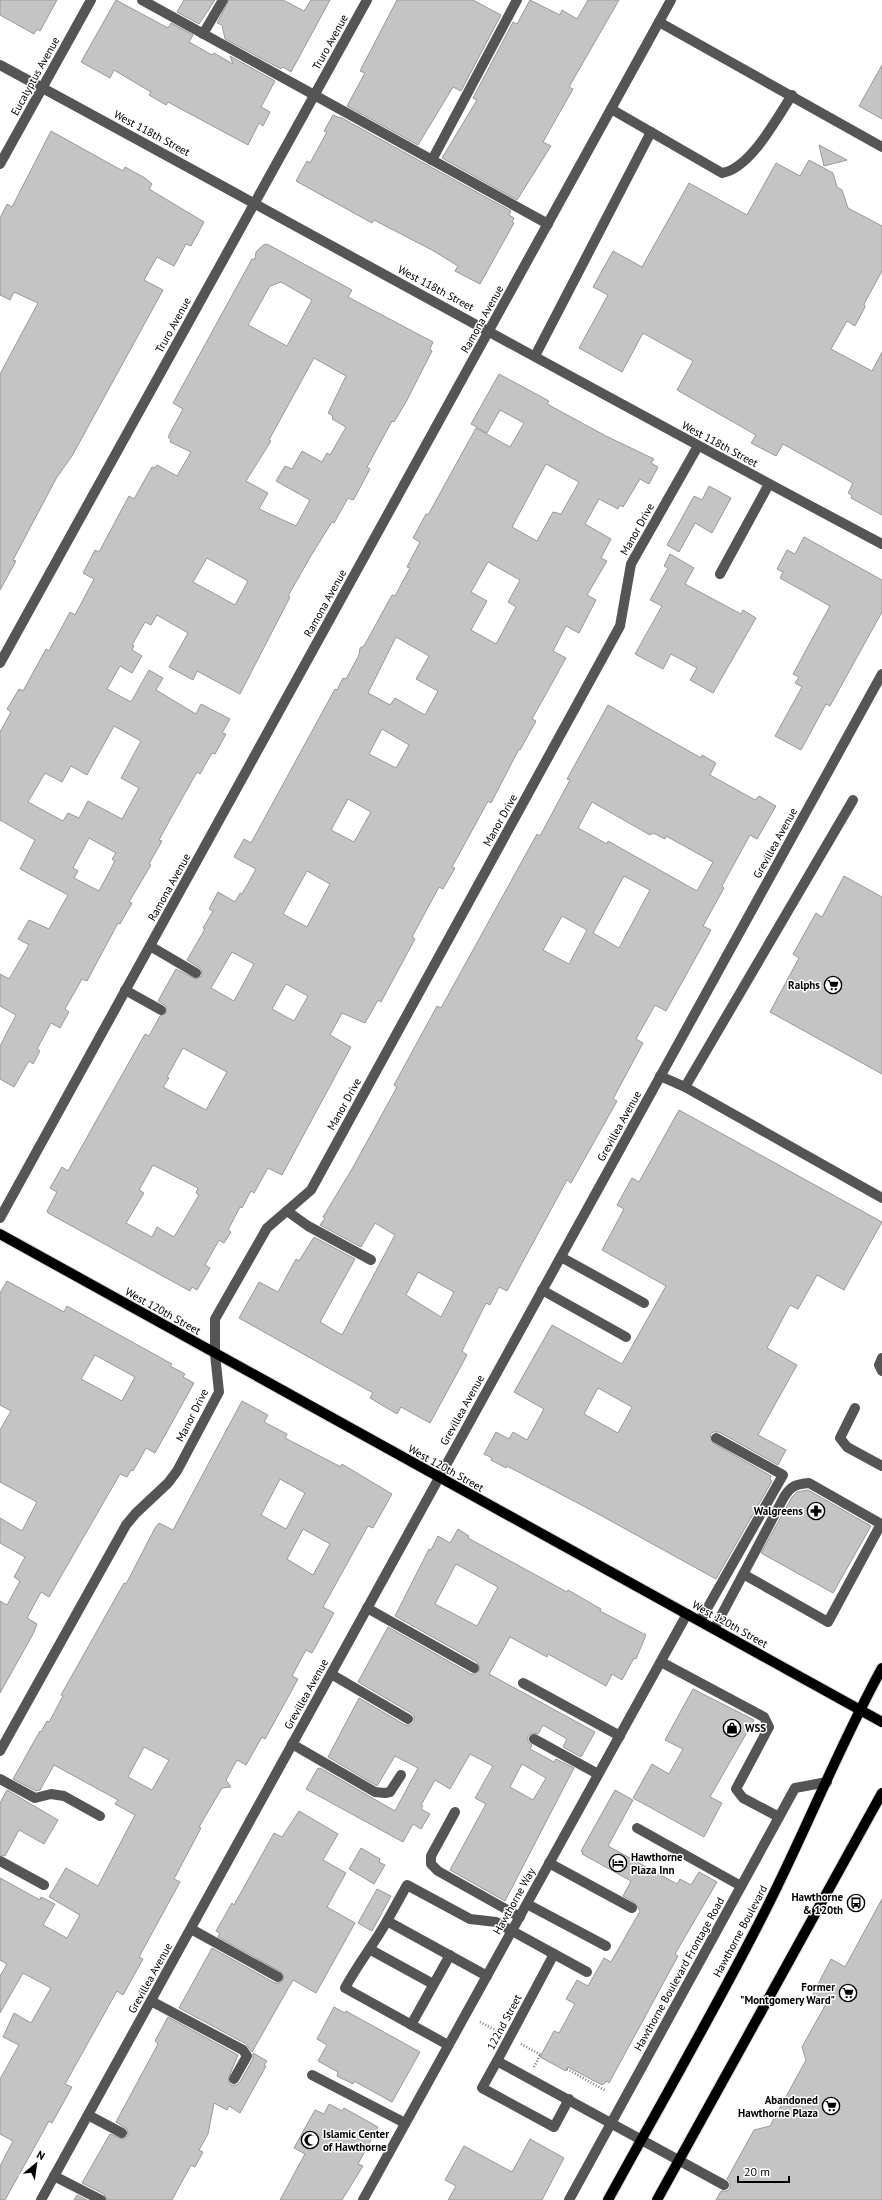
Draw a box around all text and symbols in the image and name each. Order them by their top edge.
street label: Truro Avenue [309,11,351,72]
street label: Eucalyptus Avenue [8,34,63,118]
street label: West 118th Street [111,107,193,159]
street label: West 118th Street [395,262,477,314]
street label: Ramona Avenue [458,282,507,355]
street label: Truro Avenue [152,294,194,355]
street label: West 118th Street [679,418,761,470]
street label: Manor Drive [617,500,657,557]
street label: Ramona Avenue [301,566,350,639]
street label: Manor Drive [480,791,520,848]
street label: Grevillea Avenue [750,805,800,881]
street label: Ramona Avenue [145,850,194,923]
supermarket icon: Ralphs [823,975,843,995]
place label: Ralphs [788,978,820,992]
street label: Manor Drive [324,1075,364,1132]
street label: Grevillea Avenue [594,1088,644,1164]
street label: West 120th Street [123,1284,203,1338]
street label: Grevillea Avenue [437,1372,487,1448]
street label: Manor Drive [173,1386,211,1444]
street label: West 120th Street [406,1441,486,1495]
pharmacy icon: Walgreens [806,1501,826,1521]
place label: Walgreens [754,1504,803,1518]
street label: West 120th Street [690,1597,770,1651]
street label: Grevillea Avenue [281,1656,331,1732]
shop icon: WSS [722,1718,742,1738]
place label: WSS [745,1721,766,1735]
place label: Hawthorne Plaza Inn [631,1850,683,1877]
hotel icon: Hawthorne Plaza Inn [608,1853,628,1873]
street label: Hawthorne Way [490,1865,538,1937]
street label: Hawthorne Boulevard [710,1883,770,1979]
place label: Hawthorne & 120th [791,1890,843,1917]
bus stop icon: Hawthorne & 120th [846,1893,866,1913]
street label: Hawthorne Boulevard Frontage Road [631,1895,727,2053]
street label: Grevillea Avenue [125,1940,175,2016]
place label: Former "Montgomery Ward" [740,1980,835,2007]
supermarket icon: Former "Montgomery Ward" [838,1983,858,2003]
street label: 122nd Street [484,1992,525,2052]
place label: Abandoned Hawthorne Plaza [738,2093,818,2120]
supermarket icon: Abandoned Hawthorne Plaza [821,2096,841,2116]
place label: Islamic Center of Hawthorne [323,2127,389,2154]
mosque icon: Islamic Center of Hawthorne [300,2130,320,2150]
north arrow [16,2144,56,2184]
text: N [34,2147,47,2163]
scale bar [738,2158,789,2184]
text: 20 m [744,2164,770,2179]

